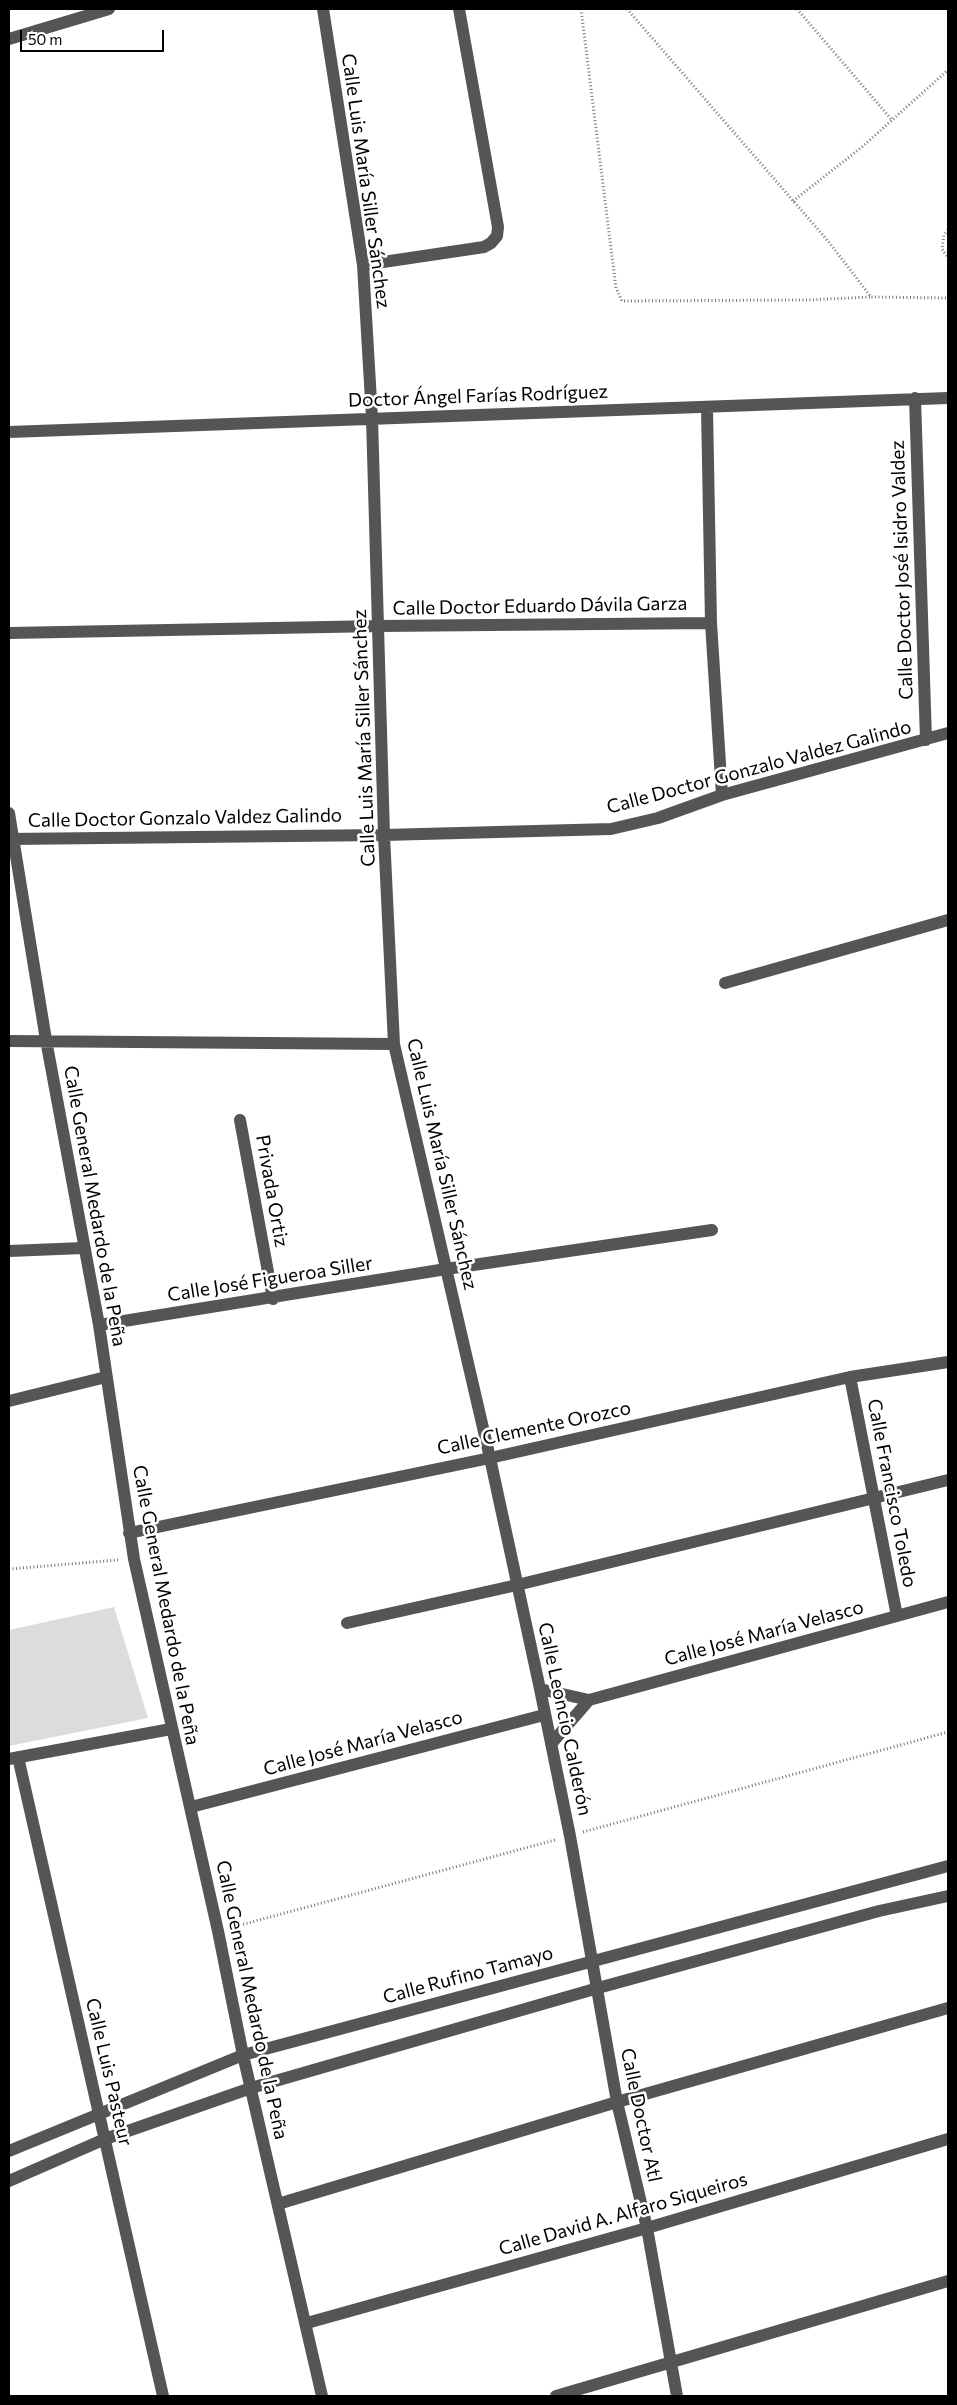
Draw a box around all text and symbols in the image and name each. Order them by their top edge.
scale bar [22,20,166,52]
text: 50 m [28,30,62,48]
street label: Calle Luis María Siller Sánchez [337,52,395,310]
street label: Doctor Ángel Farías Rodríguez [348,380,608,412]
street label: Calle Doctor José Isidro Valdez [886,440,918,700]
street label: Calle Doctor Eduardo Dávila Garza [392,592,688,620]
street label: Calle Luis María Siller Sánchez [348,609,380,867]
street label: Calle Doctor Gonzalo Valdez Galindo [604,715,914,819]
street label: Calle Doctor Gonzalo Valdez Galindo [28,804,342,832]
street label: Calle Luis María Siller Sánchez [402,1036,482,1292]
street label: Calle General Medardo de la Peña [59,1064,131,1348]
street label: Privada Ortiz [251,1133,293,1249]
street label: Calle José Figueroa Siller [166,1252,374,1306]
street label: Calle Clemente Orozco [435,1396,633,1460]
street label: Calle Francisco Toledo [863,1397,921,1589]
street label: Calle General Medardo de la Peña [128,1463,204,1747]
street label: Calle José María Velasco [662,1595,866,1671]
street label: Calle Leoncio Calderón [533,1620,597,1818]
street label: Calle José María Velasco [261,1705,465,1781]
street label: Calle General Medardo de la Peña [211,1858,293,2142]
street label: Calle Rufino Tamayo [380,1941,556,2009]
street label: Calle Luis Pasteur [81,1996,137,2148]
street label: Calle Doctor Atl [616,2046,666,2184]
street label: Calle David A. Alfaro Siqueiros [496,2168,750,2260]

